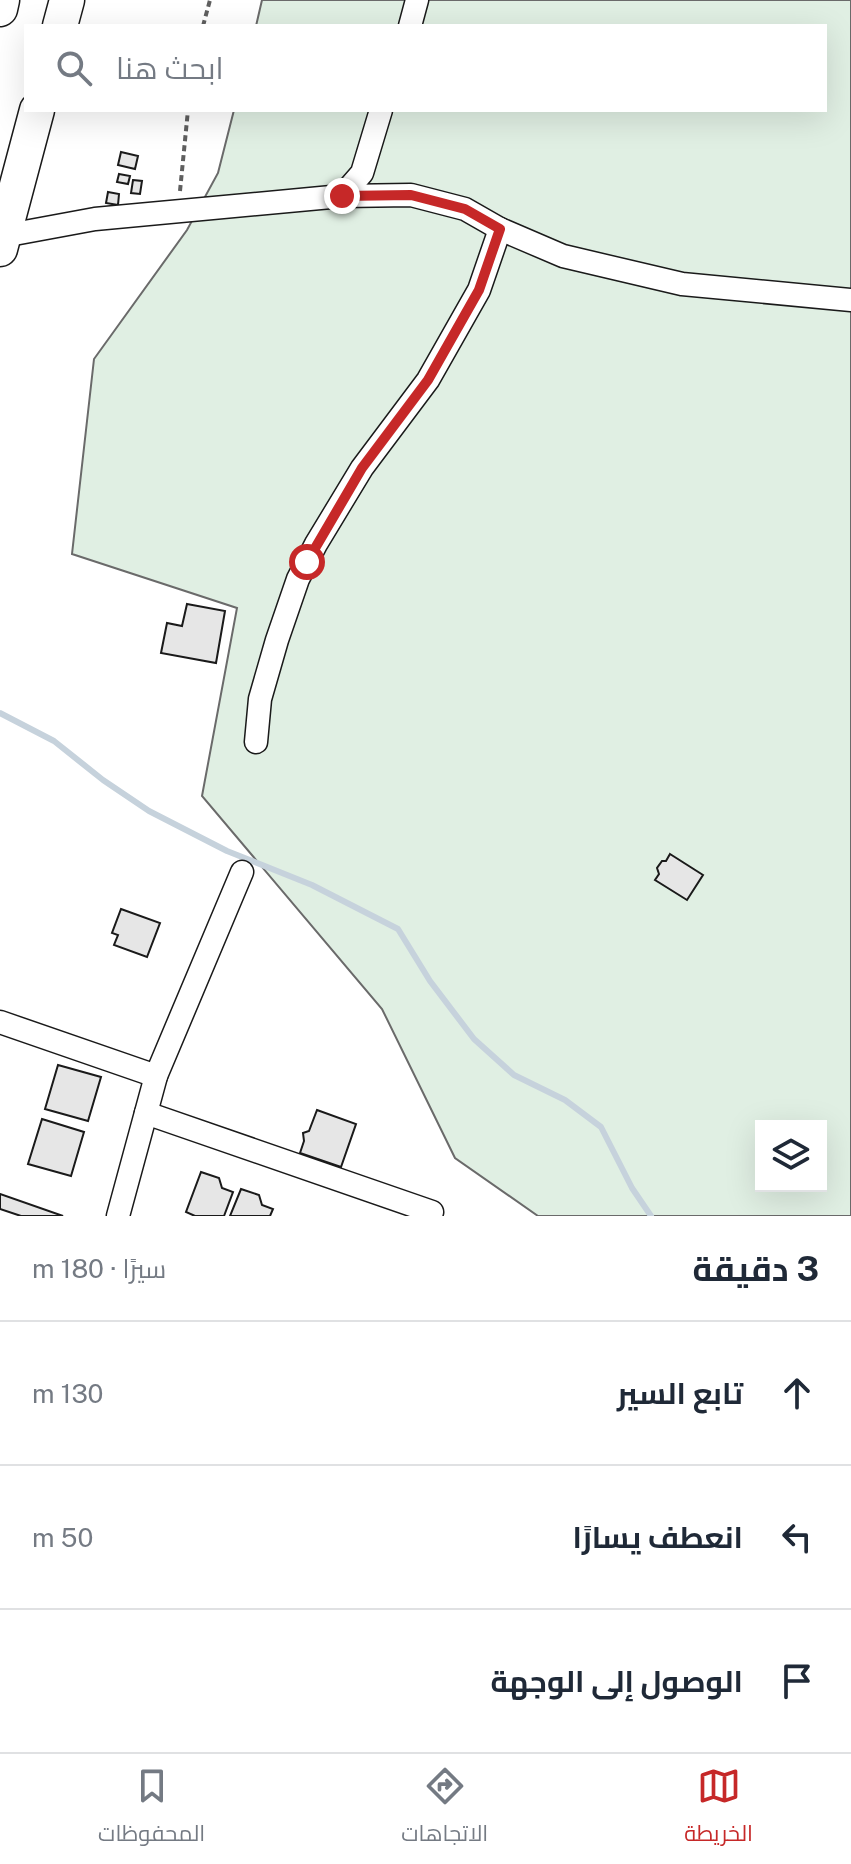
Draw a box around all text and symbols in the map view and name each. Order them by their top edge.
search box [24,24,827,112]
icon: search [52,46,96,90]
text: ابحث هنا [116,50,224,86]
route end [324,178,360,214]
route start [289,544,325,580]
map controls [755,1120,827,1192]
button: layers [755,1120,827,1192]
text: 3 دقيقة [693,1249,819,1289]
text: سيرًا · 180 m [32,1253,166,1284]
icon: ahead [775,1371,819,1415]
text: تابع السير [617,1375,743,1411]
text: 130 m [32,1378,104,1409]
icon: left [775,1515,819,1559]
text: انعطف يسارًا [573,1519,743,1555]
text: 50 m [32,1522,93,1553]
icon: arrive [775,1659,819,1703]
text: الوصول إلى الوجهة [490,1663,743,1699]
tab: المحفوظات [98,1764,205,1854]
tab: الاتجاهات [401,1764,488,1854]
tab: الخريطة [684,1764,753,1854]

